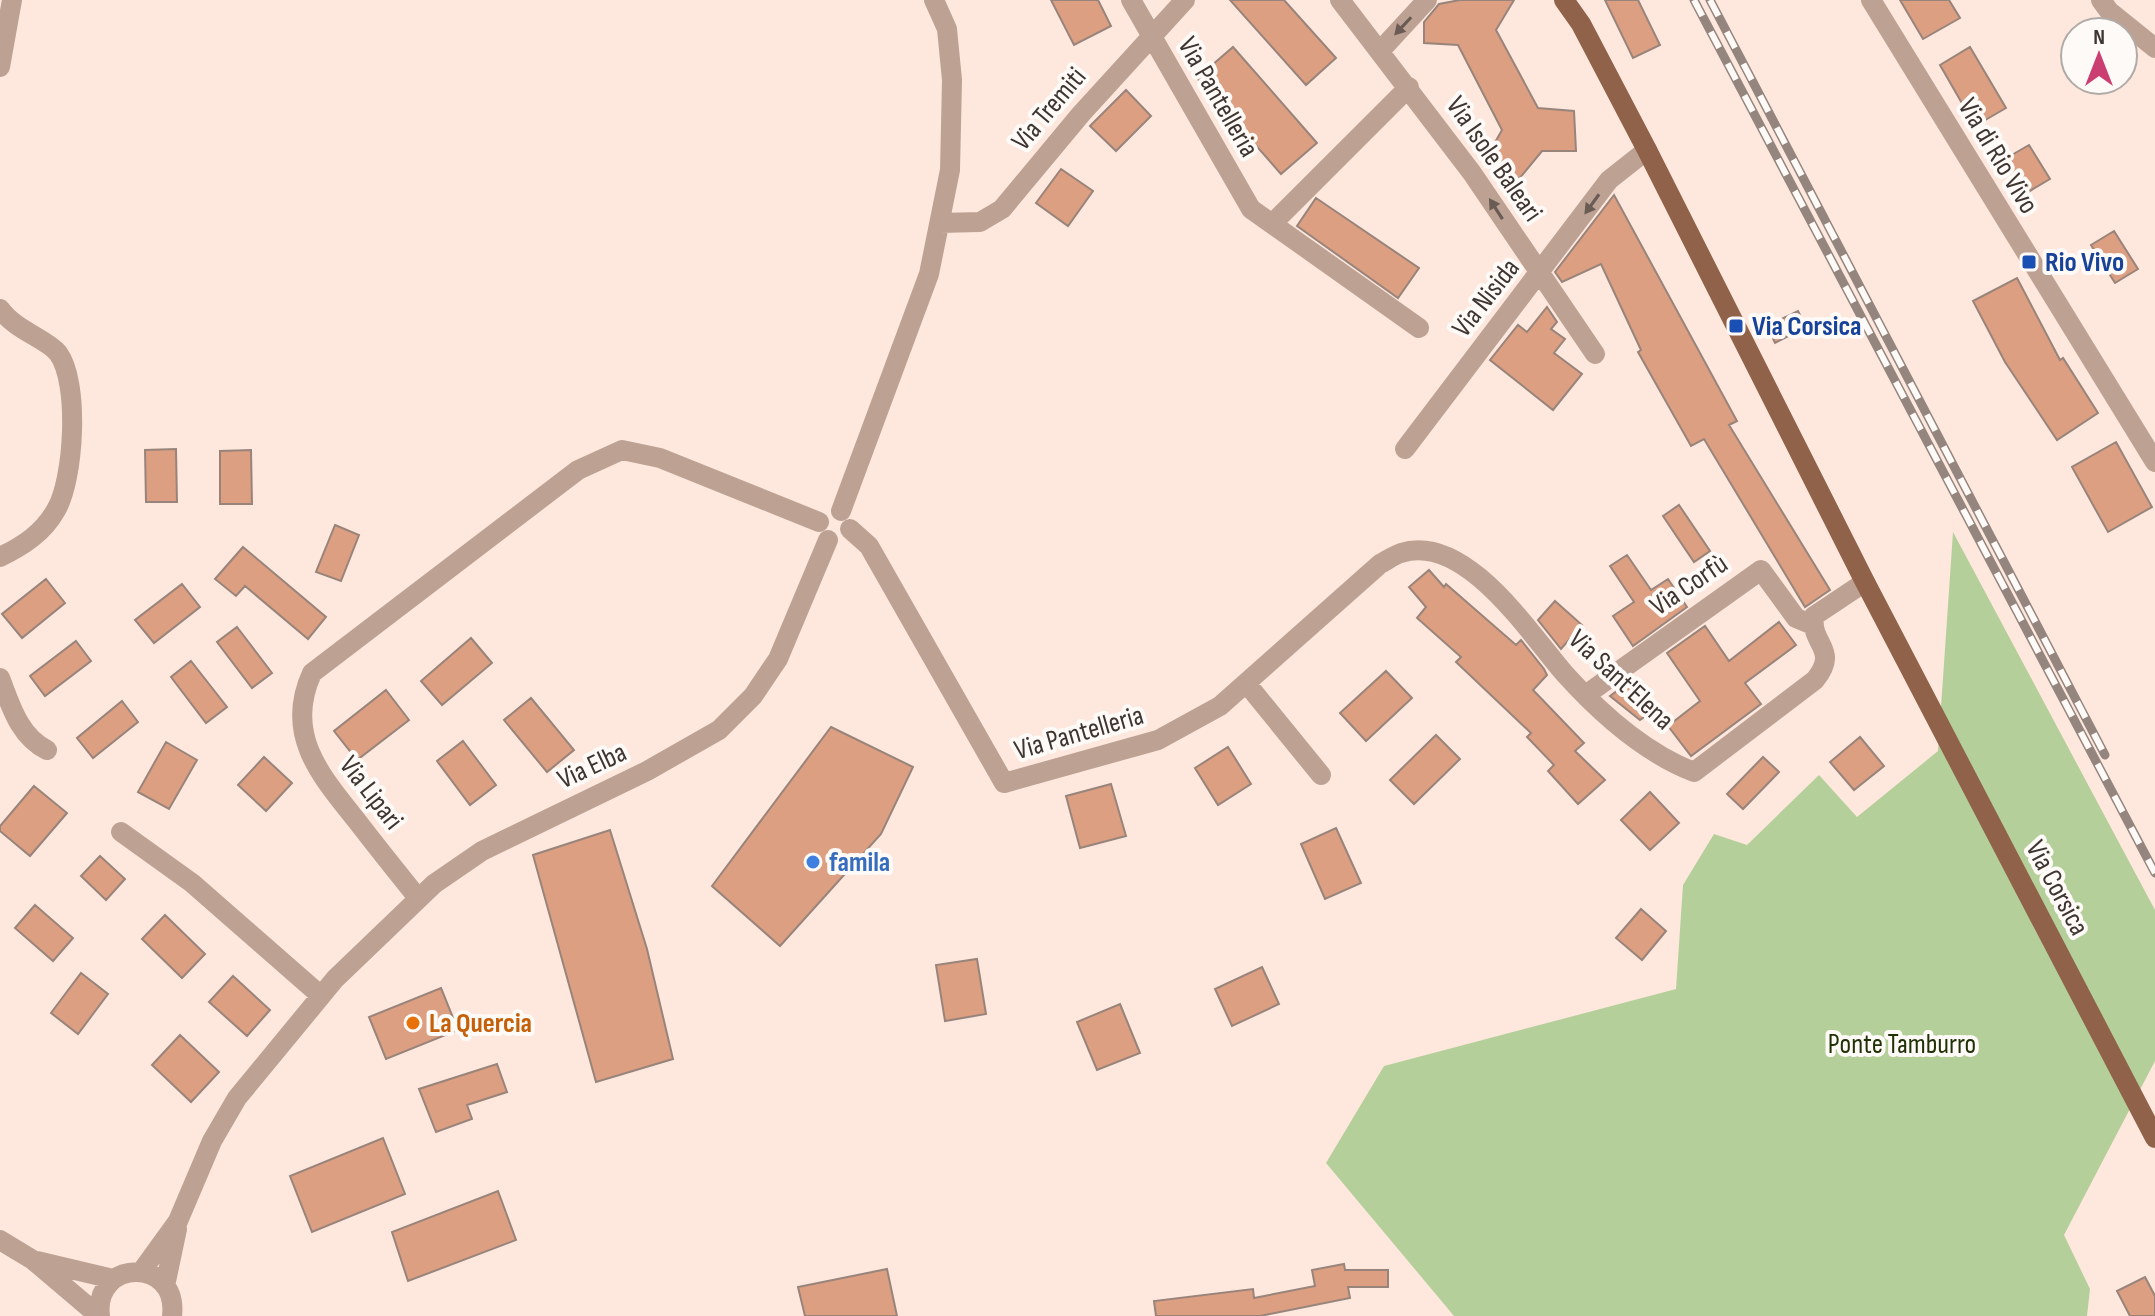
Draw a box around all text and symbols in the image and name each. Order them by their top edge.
one-way arrow [1395,16,1413,35]
north arrow [2059,16,2139,96]
text: N [2093,24,2105,51]
street label: Via Pantelleria [1171,31,1265,163]
street label: Via Tremiti [1005,61,1093,157]
street label: Via Isole Baleari [1439,90,1549,228]
street label: Via di Rio Vivo [1951,92,2045,220]
one-way arrow [1584,193,1600,214]
one-way arrow [1489,199,1504,220]
place label: Rio Vivo [2045,246,2124,279]
street label: Via Nisida [1445,252,1527,344]
marker: Rio Vivo [2020,253,2038,271]
place label: Via Corsica [1752,310,1861,343]
marker: Via Corsica [1727,317,1745,335]
street label: Via Corfù [1644,547,1734,623]
street label: Via Sant'Elena [1562,623,1680,737]
street label: Via Pantelleria [1011,699,1147,767]
street label: Via Elba [552,736,632,796]
street label: Via Lipari [332,750,410,836]
street label: Via Corsica [2018,835,2096,941]
place label: famila [829,846,890,879]
marker: famila [804,853,822,871]
place label: La Quercia [429,1007,532,1040]
marker: La Quercia [404,1014,422,1032]
park label: Ponte Tamburro [1828,1028,1976,1061]

